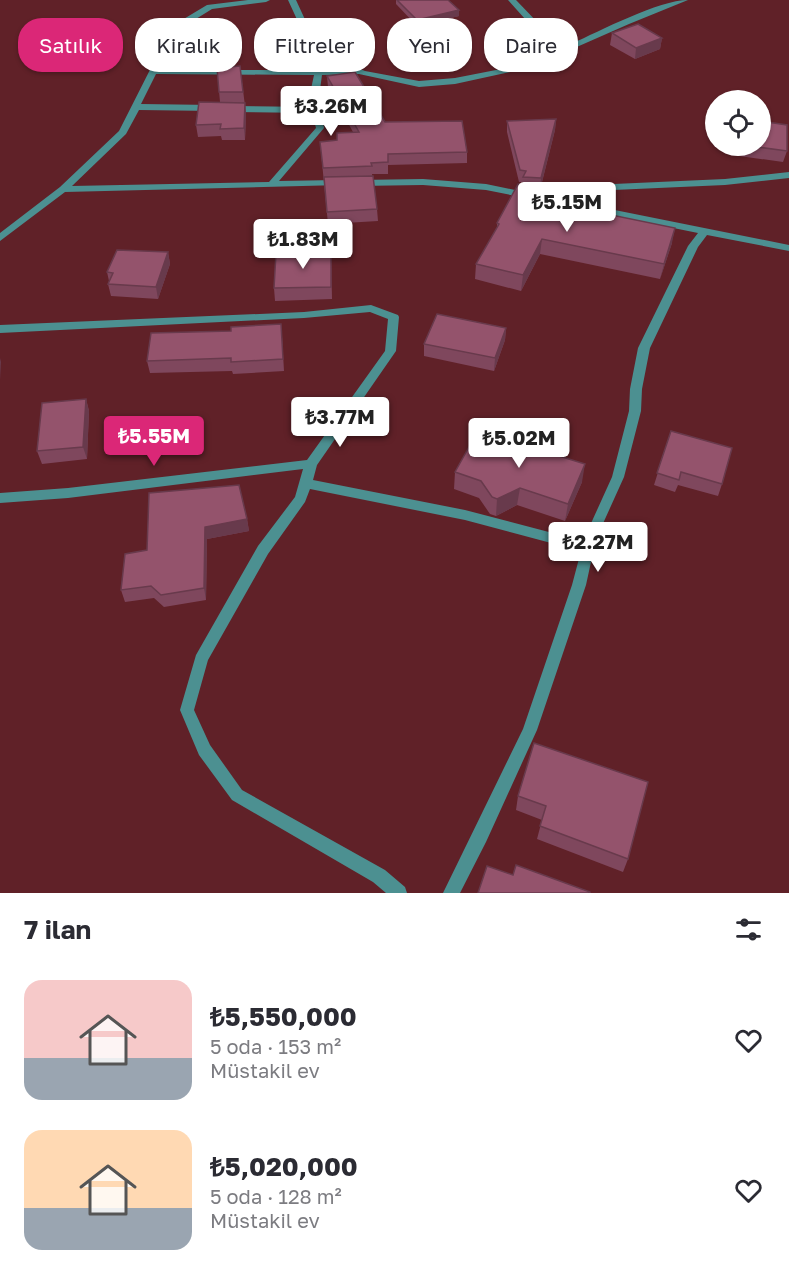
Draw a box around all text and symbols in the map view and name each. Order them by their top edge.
chip: Satılık [18,18,123,72]
chip: Kiralık [135,18,242,72]
chip: Filtreler [254,18,375,72]
chip: Yeni [387,18,472,72]
chip: Daire [484,18,578,72]
pin: ₺3.26M [282,86,380,137]
map controls [705,90,771,156]
button: locate [705,90,771,156]
text: ₺3.26M [295,93,367,117]
pin: ₺5.15M [518,182,616,233]
text: ₺5.15M [532,189,602,213]
pin: ₺1.83M [254,219,352,270]
text: ₺1.83M [268,226,338,250]
pin: ₺3.77M [291,397,389,448]
text: ₺3.77M [305,404,375,428]
pin: ₺5.55M [105,416,203,467]
pin: ₺5.02M [470,418,568,469]
text: ₺5.55M [118,423,190,447]
text: ₺5.02M [482,425,556,449]
pin: ₺2.27M [549,522,647,573]
text: ₺2.27M [563,529,633,553]
icon: filters [732,913,765,946]
text: 7 ilan [24,914,91,945]
text: ₺5,550,000 [210,1001,357,1032]
icon: home [72,1004,144,1076]
icon: heart [732,1024,765,1057]
text: 5 oda · 153 m² [210,1034,341,1058]
text: Müstakil ev [210,1058,320,1082]
text: ₺5,020,000 [210,1151,358,1182]
icon: home [72,1154,144,1226]
icon: heart [732,1174,765,1207]
text: 5 oda · 128 m² [210,1184,342,1208]
text: Müstakil ev [210,1208,320,1232]

